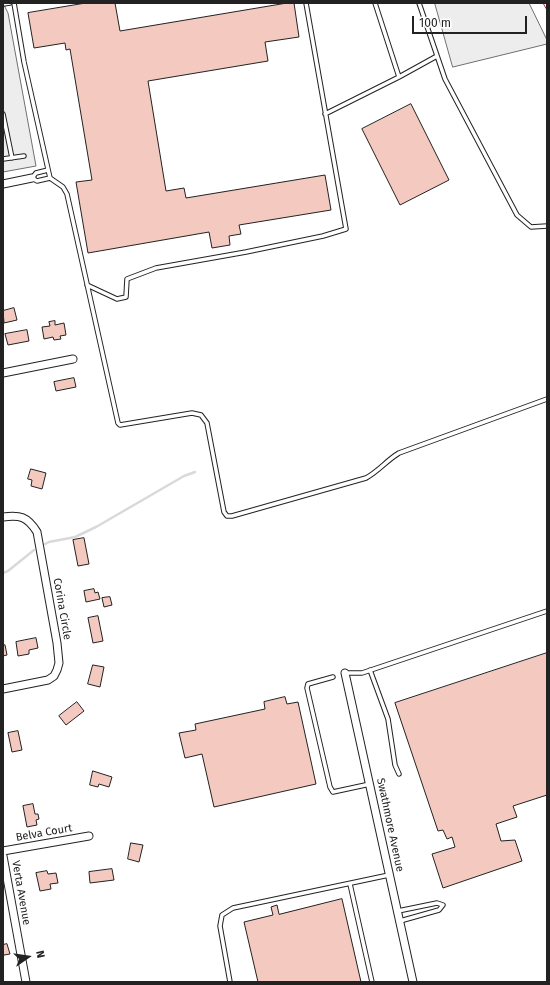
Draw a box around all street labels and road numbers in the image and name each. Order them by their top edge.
street label: Corina Circle [50,577,74,641]
street label: Swathmore Avenue [374,777,406,873]
street label: Belva Court [15,822,73,844]
street label: Verta Avenue [9,860,33,926]

